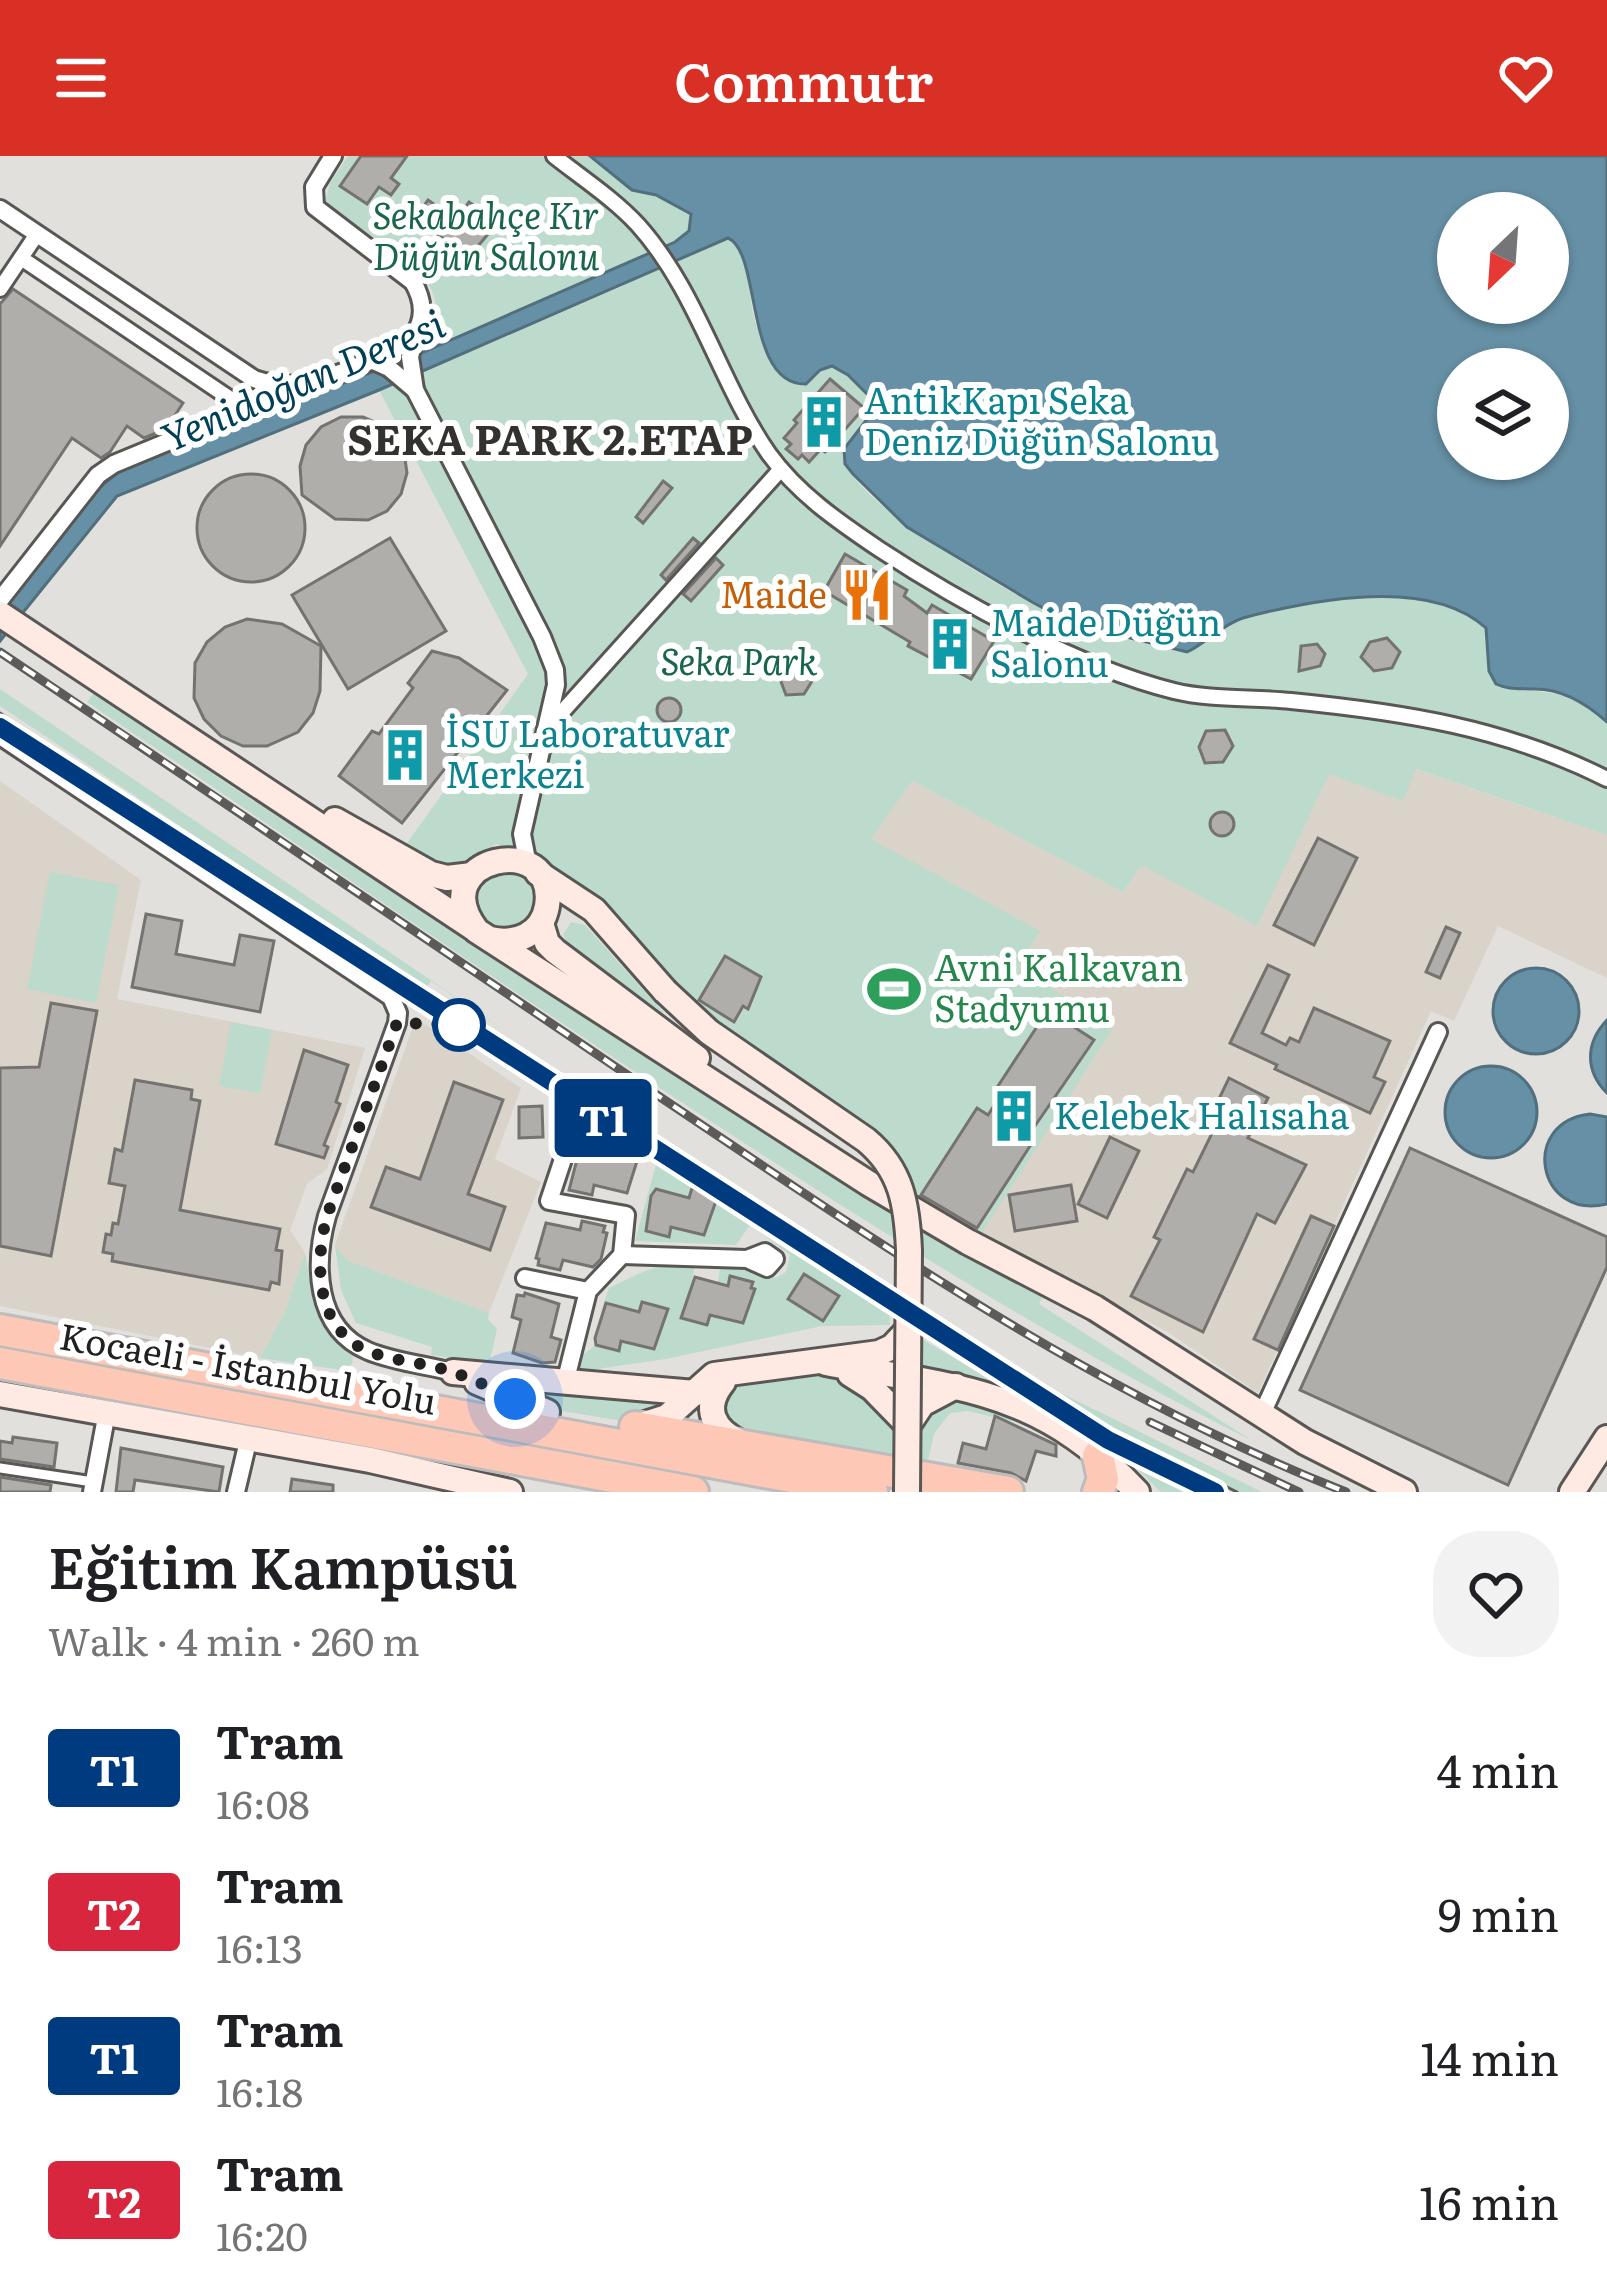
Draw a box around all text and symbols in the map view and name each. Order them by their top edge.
text: Commutr [674,38,933,119]
icon: menu [48,45,114,111]
icon: heart [1493,45,1559,111]
park label: Sekabahçe Kır Düğün Salonu [372,187,600,281]
north arrow [1437,192,1569,324]
map controls [1437,192,1569,480]
water label: Yenidoğan Deresi [151,292,453,464]
button: layers [1437,348,1569,480]
place label: AntikKapı Seka Deniz Düğün Salonu [864,372,1213,466]
building icon: AntikKapı Seka Deniz Düğün Salonu [795,393,853,451]
district label: SEKA PARK 2.ETAP [347,406,753,468]
place label: Maide [720,566,827,619]
restaurant icon: Maide [838,566,896,624]
place label: Maide Düğün Salonu [990,594,1221,688]
building icon: Maide Düğün Salonu [921,615,979,673]
park label: Seka Park [660,633,818,686]
place label: İSU Laboratuvar Merkezi [445,705,730,799]
building icon: İSU Laboratuvar Merkezi [376,726,434,784]
place label: Avni Kalkavan Stadyumu [934,939,1183,1033]
sports icon: Avni Kalkavan Stadyumu [865,960,923,1018]
unlabelled marker [434,1000,484,1050]
line badge: T1 [549,1079,657,1157]
text: T1 [579,1087,627,1149]
building icon: Kelebek Halısaha [985,1087,1043,1145]
place label: Kelebek Halısaha [1054,1087,1350,1140]
street label: Kocaeli - İstanbul Yolu [56,1307,441,1426]
your location [485,1369,545,1429]
text: Eğitim Kampüsü [48,1522,518,1607]
button: heart [1433,1531,1559,1657]
text: Walk · 4 min · 260 m [48,1610,420,1668]
text: Tram [216,1706,344,1773]
text: 4 min [1437,1735,1559,1802]
text: T1 [90,1737,138,1799]
text: 16:08 [216,1773,310,1831]
text: Tram [216,1850,344,1917]
text: 9 min [1438,1879,1559,1946]
text: T2 [87,1881,141,1943]
text: 16:13 [216,1917,303,1975]
text: Tram [216,1994,344,2061]
text: 14 min [1420,2023,1559,2090]
text: T1 [90,2025,138,2087]
text: 16:18 [216,2061,303,2119]
text: Tram [216,2138,344,2205]
text: 16 min [1419,2167,1559,2234]
text: T2 [87,2169,141,2231]
text: 16:20 [216,2205,308,2263]

